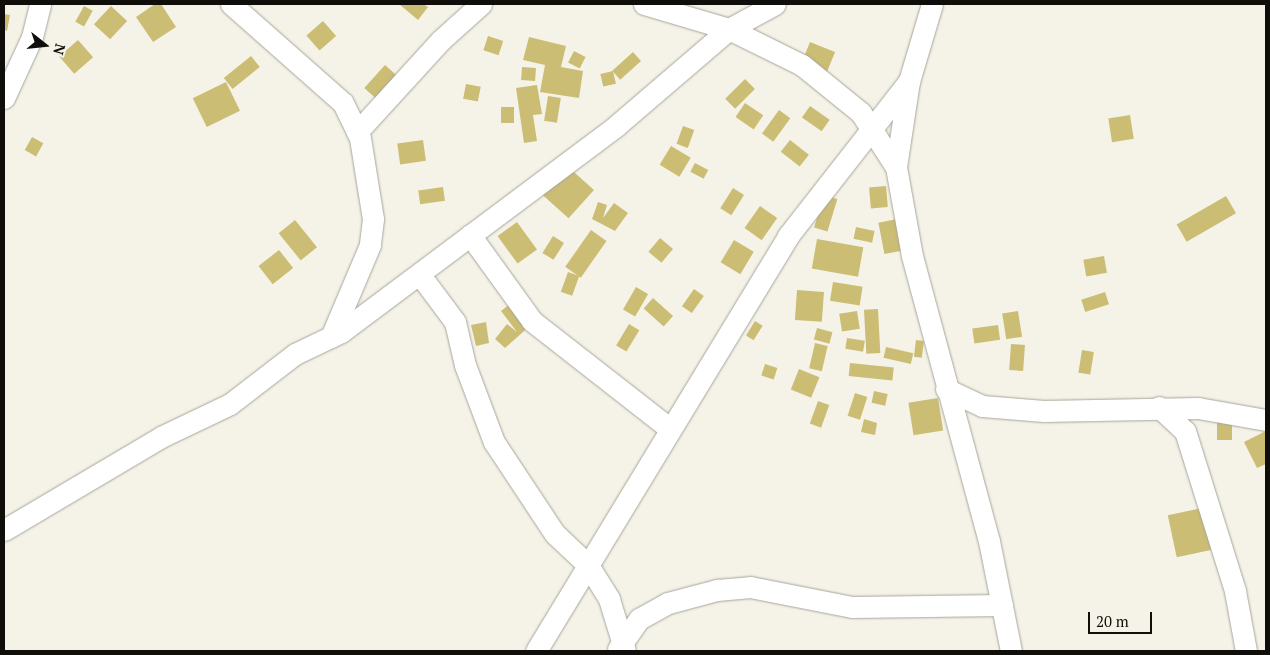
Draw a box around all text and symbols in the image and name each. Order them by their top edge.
north arrow [20,20,70,70]
text: N [49,42,70,57]
scale bar [1090,602,1154,634]
text: 20 m [1096,611,1129,631]

